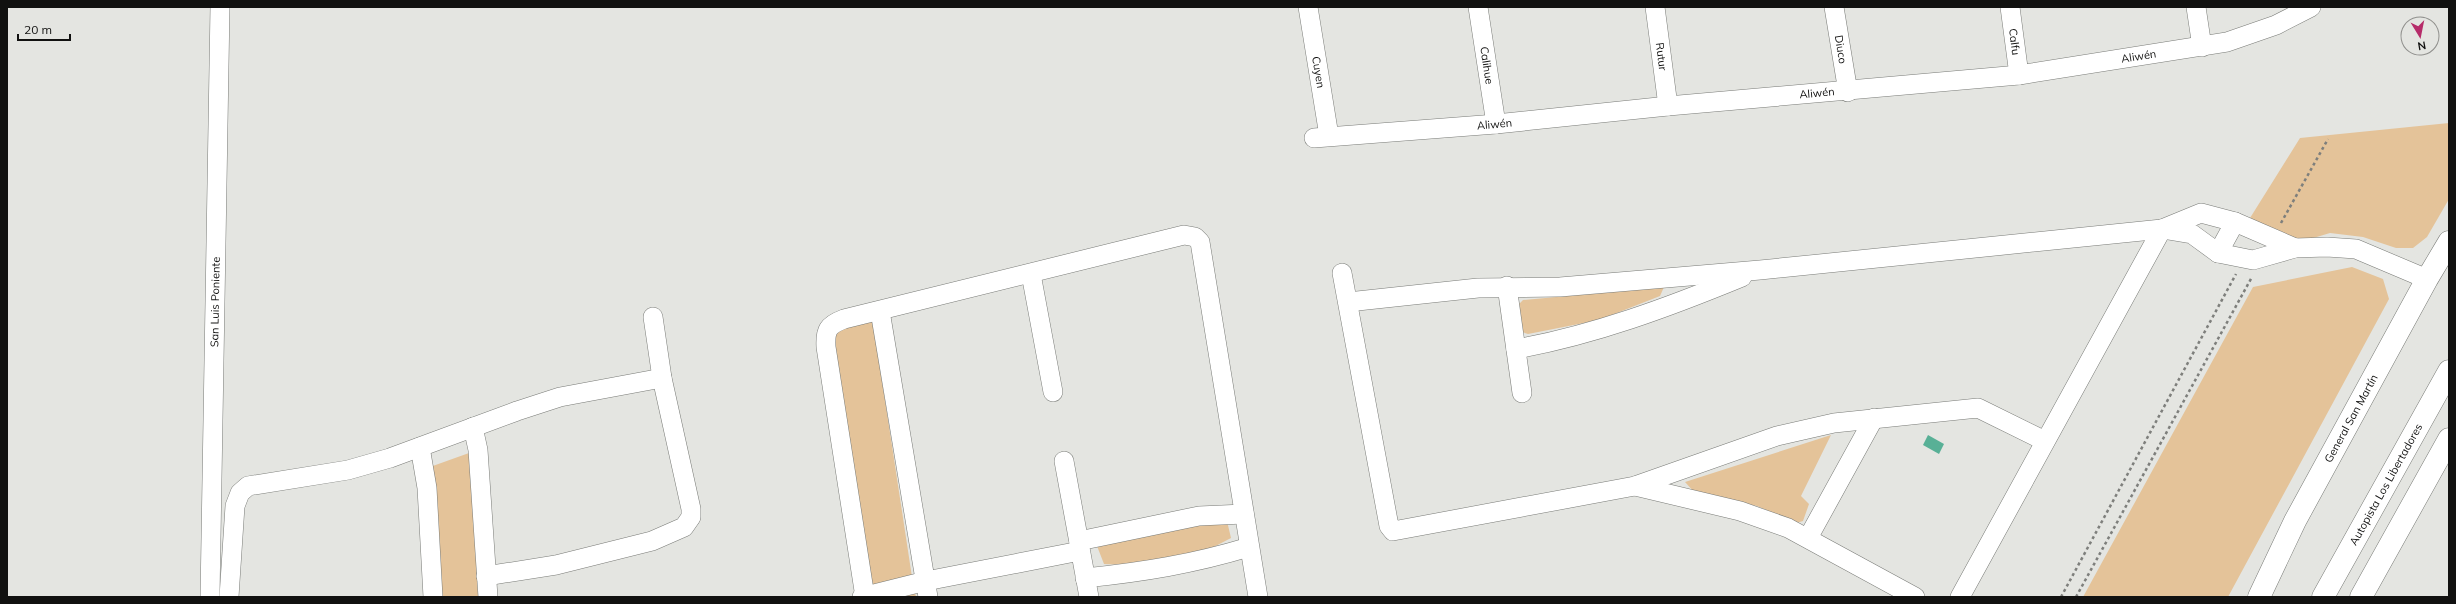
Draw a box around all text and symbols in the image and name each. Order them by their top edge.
scale bar [18,16,70,42]
north arrow [2400,16,2440,56]
text: 20 m [24,22,52,37]
street label: Calfu [2006,28,2023,56]
street label: Diuco [1832,34,1850,65]
text: N [2416,38,2427,53]
street label: Rutur [1653,42,1670,71]
street label: Calihue [1477,45,1497,85]
street label: Aliwén [2120,46,2157,66]
street label: Cuyen [1309,55,1328,89]
street label: Aliwén [1799,84,1835,101]
street label: Aliwén [1476,115,1513,132]
street label: San Luis Poniente [207,257,223,347]
street label: General San Martín [2321,372,2381,465]
street label: Autopista Los Libertadores [2346,421,2425,548]

